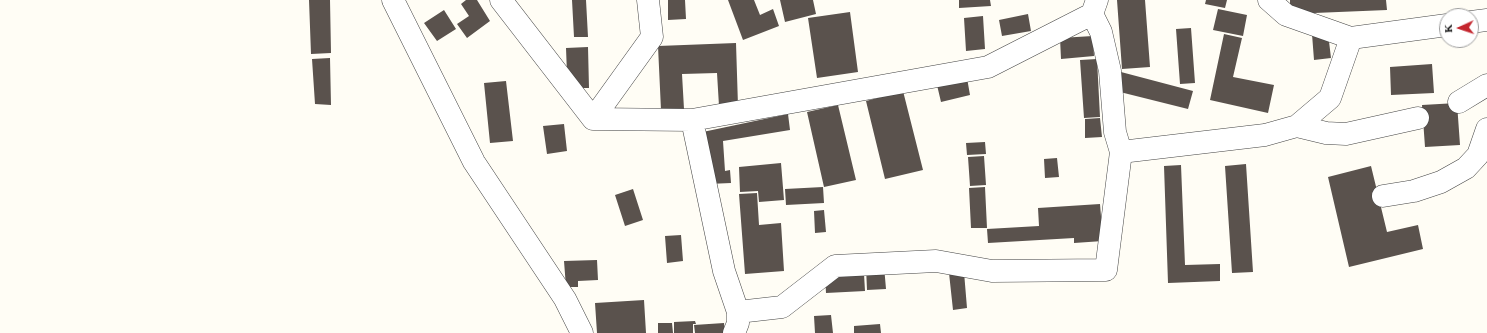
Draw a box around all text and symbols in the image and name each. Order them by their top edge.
north arrow [1439,8,1479,48]
text: K [1442,24,1454,33]

